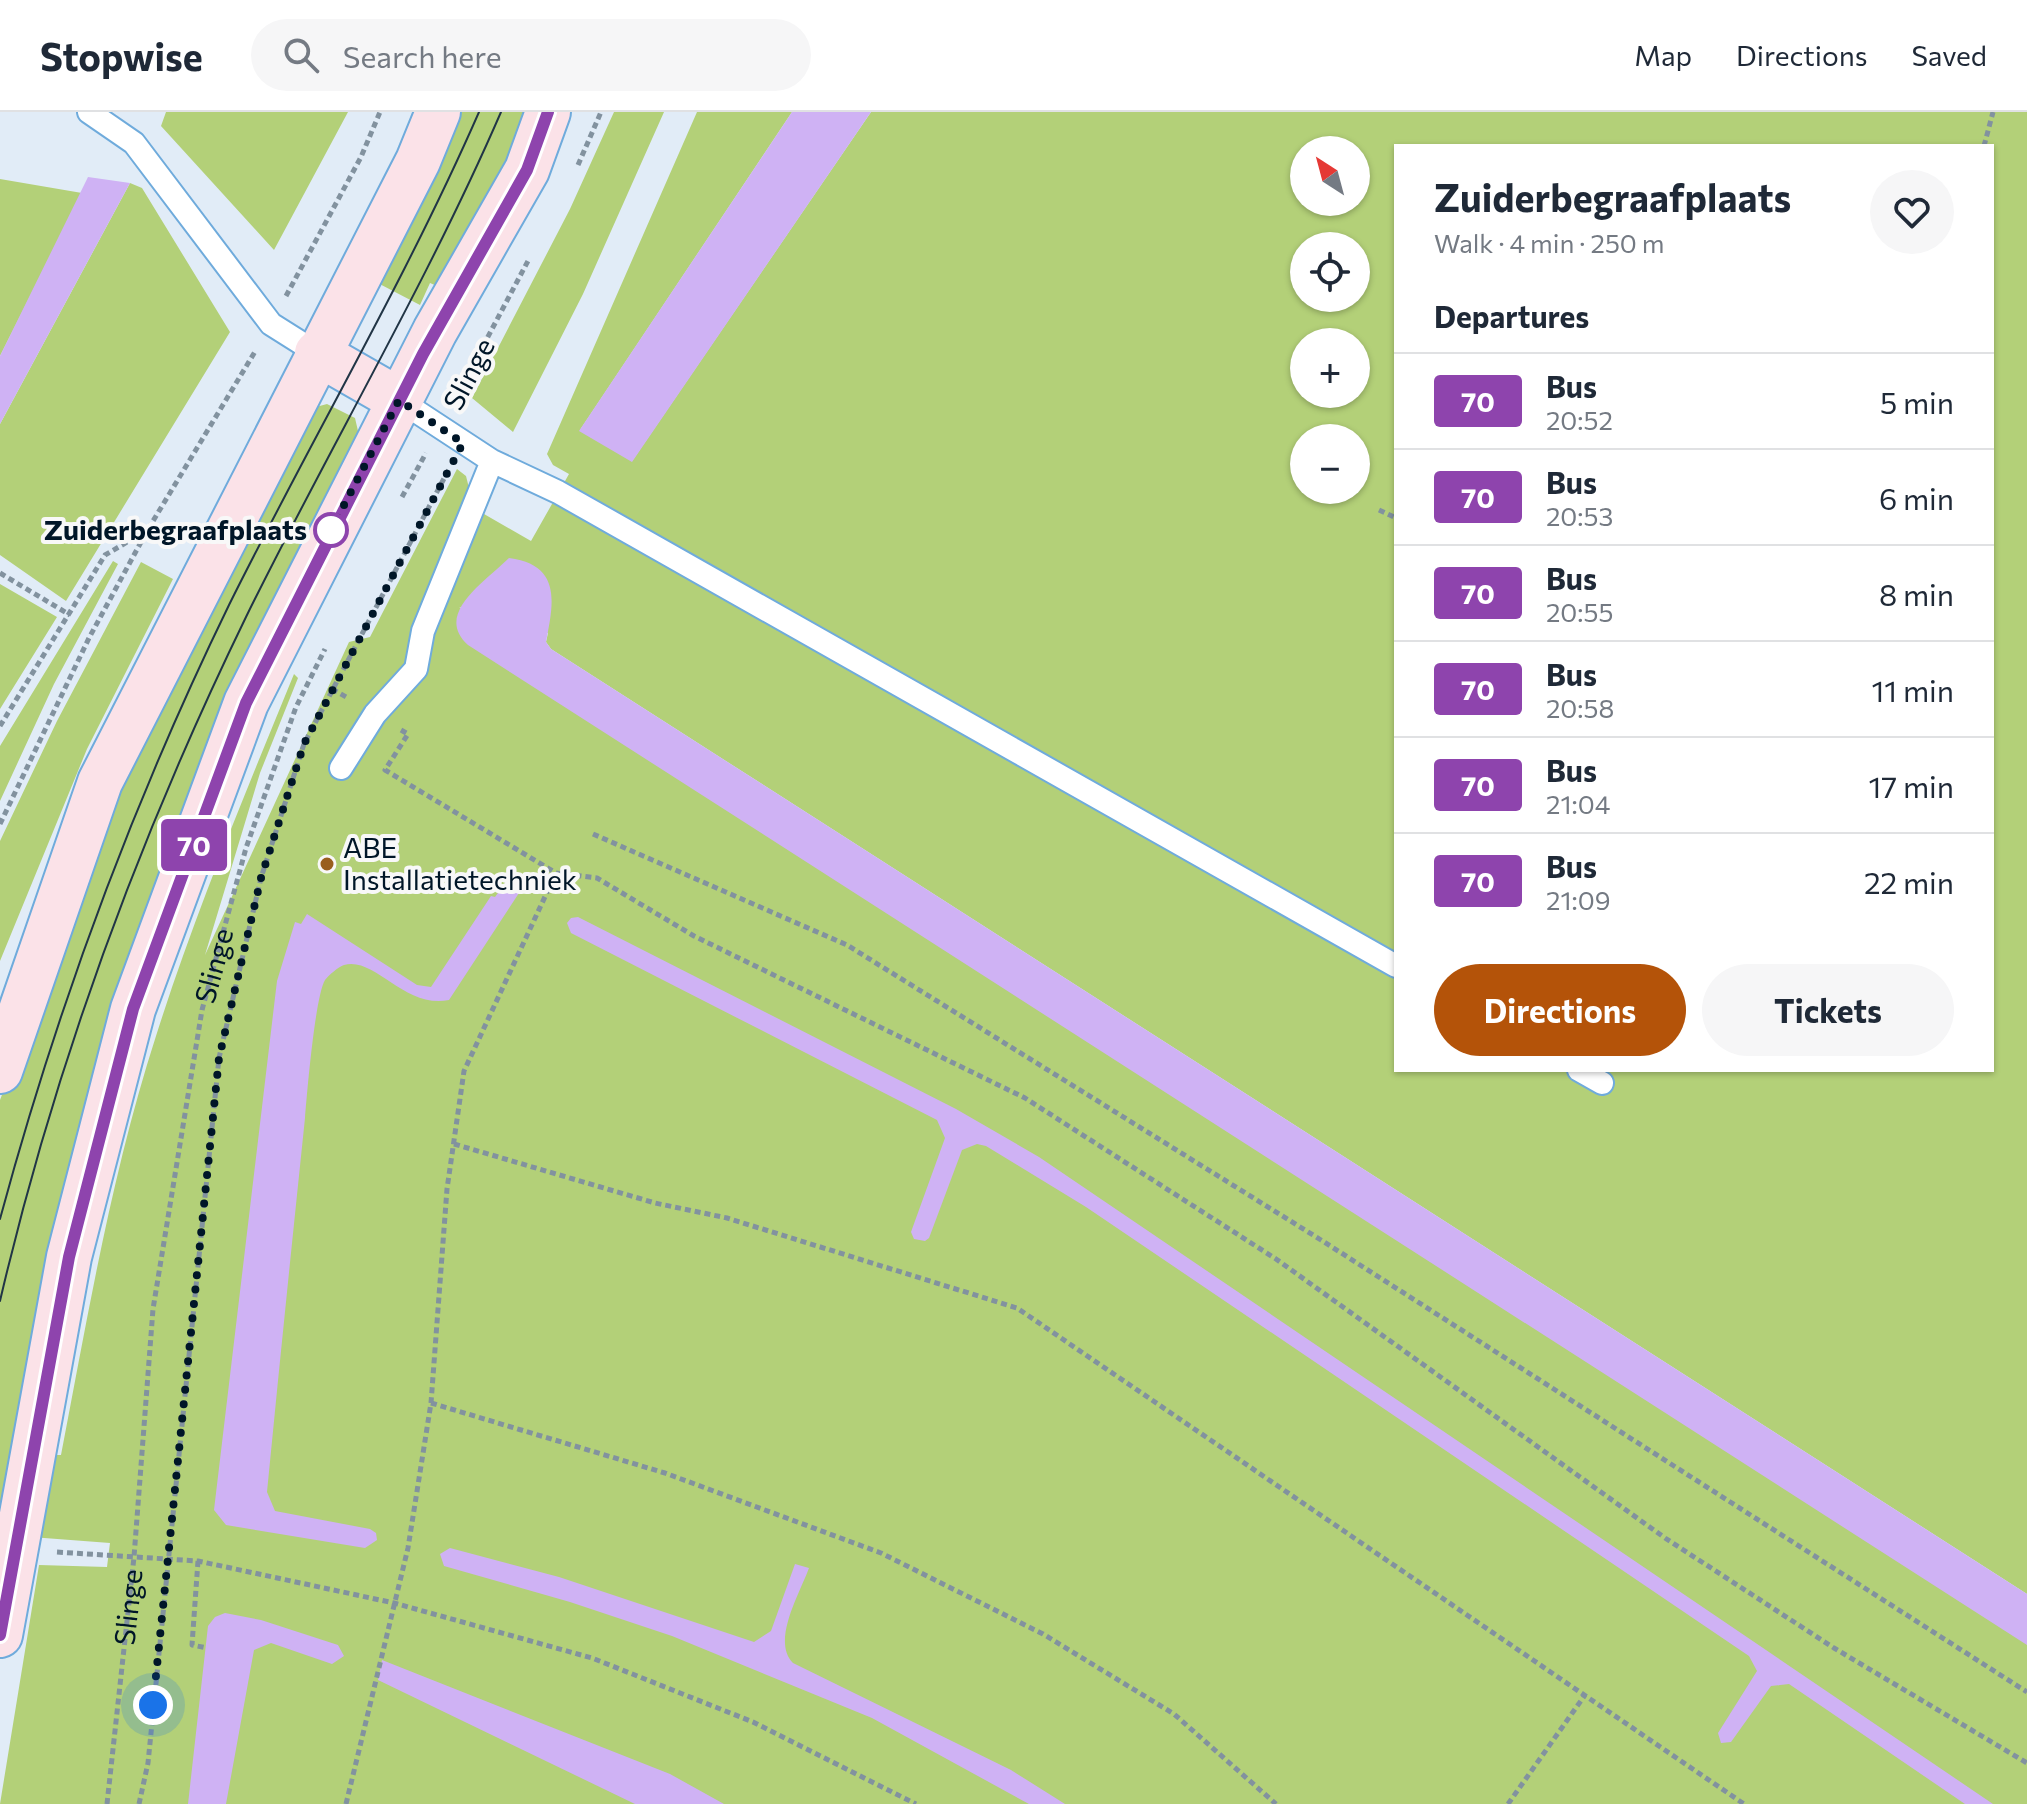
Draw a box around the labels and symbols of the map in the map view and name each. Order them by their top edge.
north arrow [1290,136,1370,216]
street label: Slinge [435,332,501,415]
place label: Zuiderbegraafplaats [44,512,307,546]
marker: Zuiderbegraafplaats [314,513,348,547]
line badge: 70 [158,819,230,871]
place label: ABE Installatietechniek [343,830,577,896]
marker: ABE Installatietechniek [318,855,336,873]
street label: Slinge [187,924,239,1007]
street label: Slinge [106,1567,149,1647]
your location [133,1685,173,1725]

